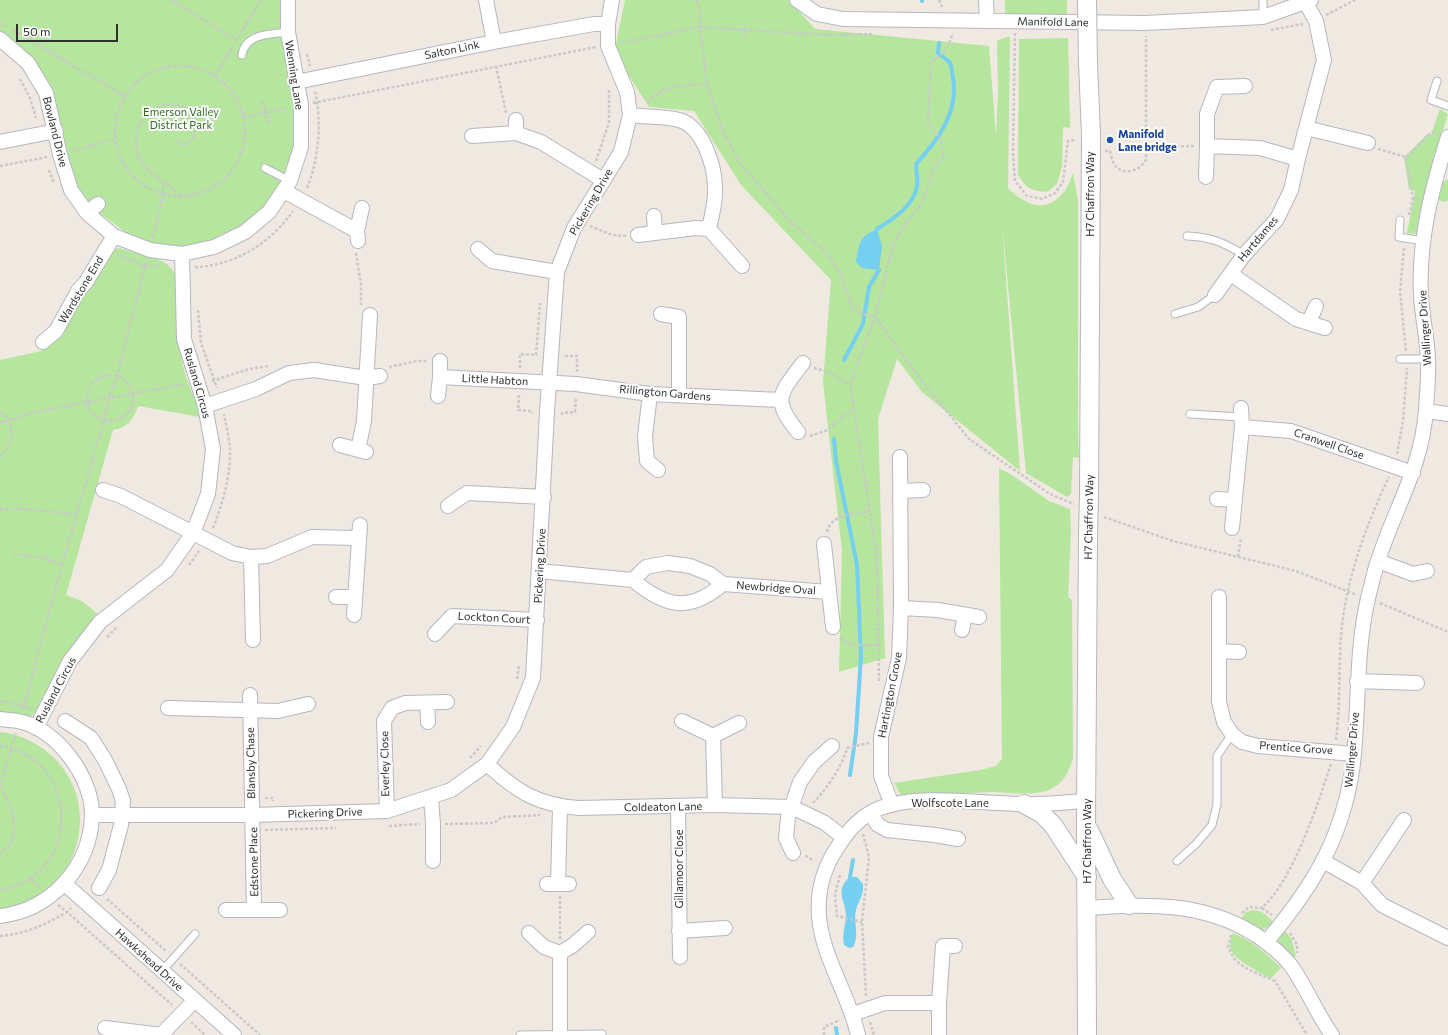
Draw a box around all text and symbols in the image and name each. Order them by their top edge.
street label: Manifold Lane [1017,15,1089,29]
scale bar [18,16,120,42]
text: 50 m [23,24,51,38]
street label: Salton Link [423,38,481,62]
street label: Wenning Lane [282,39,306,111]
street label: Bowland Drive [40,95,70,169]
park label: Emerson Valley District Park [143,105,219,131]
place label: Manifold Lane bridge [1118,127,1177,153]
marker: Manifold Lane bridge [1105,135,1115,145]
street label: H7 Chaffron Way [1083,151,1097,237]
street label: Pickering Drive [567,166,615,238]
street label: Hartdames [1235,214,1281,264]
street label: Wardstone End [56,254,106,326]
street label: Wallinger Drive [1416,290,1434,366]
street label: Rusland Circus [181,346,213,420]
street label: Little Habton [461,372,529,388]
street label: Rillington Gardens [619,382,711,404]
street label: Cranwell Close [1292,426,1366,462]
street label: H7 Chaffron Way [1082,474,1096,560]
street label: Pickering Drive [531,528,549,604]
street label: Newbridge Oval [736,579,816,597]
street label: Lockton Court [457,610,531,626]
street label: Hartington Grove [875,651,905,739]
street label: Rusland Circus [33,655,79,725]
street label: Wallinger Drive [1342,712,1362,788]
street label: Blansby Chase [244,727,258,799]
street label: Everley Close [378,731,392,797]
street label: Prentice Grove [1259,739,1333,757]
street label: Wolfscote Lane [911,796,989,810]
street label: H7 Chaffron Way [1080,798,1094,884]
street label: Coldeaton Lane [624,800,702,814]
street label: Pickering Drive [287,805,363,821]
street label: Edstone Place [247,827,261,897]
street label: Gillamoor Close [672,829,686,909]
street label: Hawkshead Drive [112,926,186,994]

